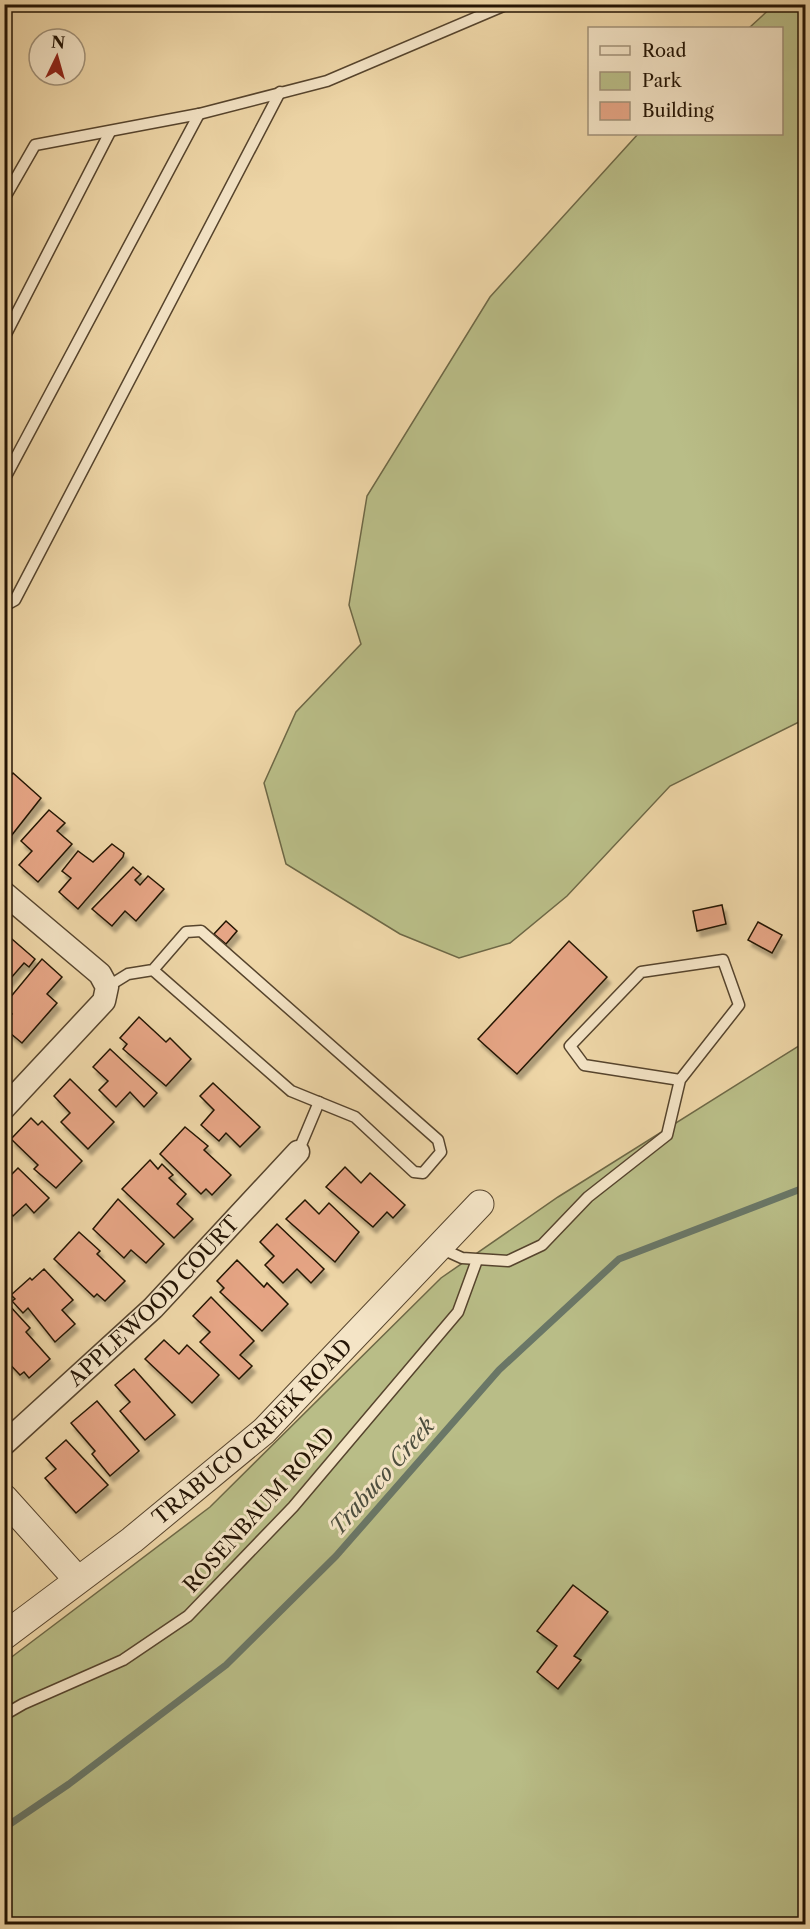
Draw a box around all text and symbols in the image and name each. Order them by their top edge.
north arrow [27,27,87,87]
legend [588,27,783,135]
text: N [51,31,66,53]
text: Road [642,40,687,62]
text: Park [642,70,683,92]
text: Building [642,100,714,122]
street label: APPLEWOOD COURT [62,1210,244,1392]
street label: TRABUCO CREEK ROAD [147,1333,357,1530]
water label: Trabuco Creek [324,1412,441,1540]
street label: ROSENBAUM ROAD [178,1422,339,1597]

